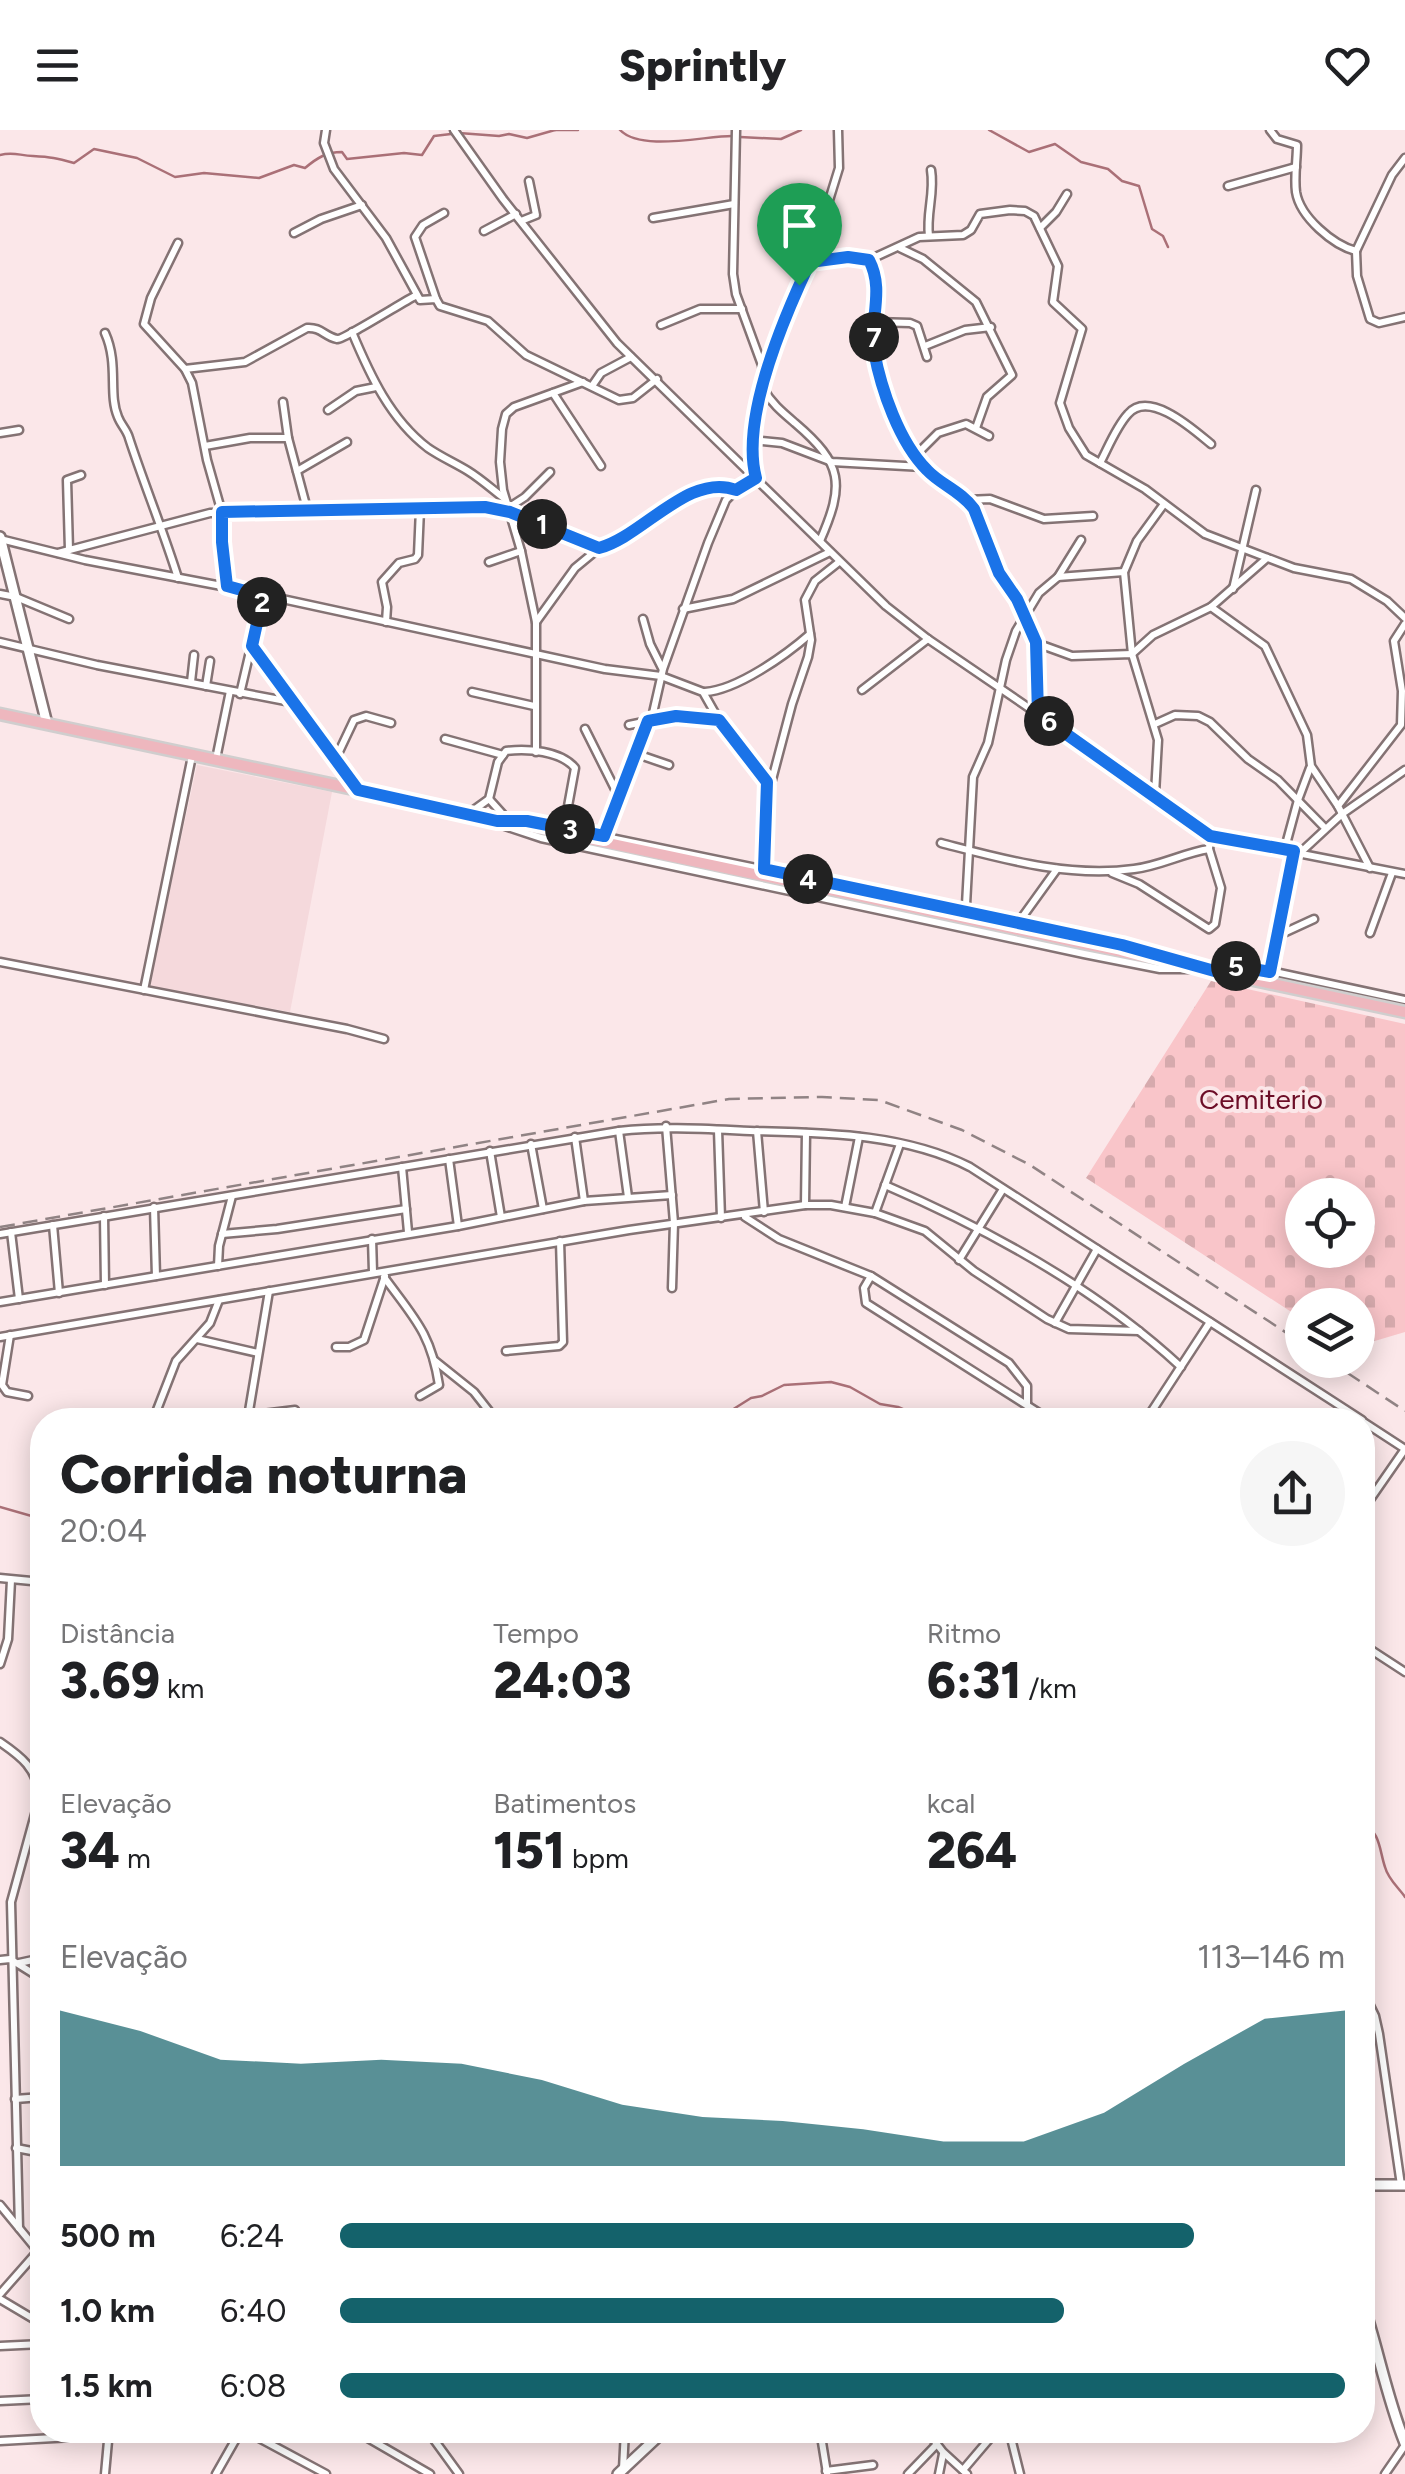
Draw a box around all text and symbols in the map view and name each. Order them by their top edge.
icon: menu [30,38,85,93]
text: Sprintly [619,38,786,92]
icon: heart [1320,38,1375,93]
pin [757,183,842,286]
icon: arrive [772,198,827,253]
pin: 7 [849,312,899,362]
text: 7 [866,320,882,354]
pin: 1 [517,499,567,549]
text: 1 [536,507,548,541]
pin: 2 [237,577,287,627]
text: 2 [254,585,270,619]
pin: 6 [1024,696,1074,746]
text: 6 [1041,704,1057,738]
pin: 3 [545,804,595,854]
text: 3 [562,812,578,846]
pin: 4 [783,854,833,904]
text: 4 [799,862,817,896]
pin: 5 [1211,941,1261,991]
text: 5 [1228,949,1244,983]
park label: Cemiterio [1199,1082,1323,1116]
map controls [1285,1178,1375,1378]
button: locate [1285,1178,1375,1268]
button: layers [1285,1288,1375,1378]
text: Corrida noturna [60,1441,467,1507]
button: share [1240,1441,1345,1546]
text: 20:04 [60,1512,147,1550]
text: Distância [60,1616,175,1650]
text: Tempo [493,1616,579,1650]
text: Ritmo [927,1616,1001,1650]
text: 3.69 [60,1650,160,1711]
text: 24:03 [493,1650,632,1711]
text: 6:31 [927,1650,1022,1711]
text: km [160,1671,204,1705]
text: /km [1022,1671,1077,1705]
text: Elevação [60,1786,172,1820]
text: Batimentos [493,1786,636,1820]
text: kcal [927,1786,976,1820]
text: 34 [60,1820,120,1881]
text: 151 [493,1820,565,1881]
text: 264 [927,1820,1017,1881]
text: m [120,1841,151,1875]
text: bpm [565,1841,629,1875]
text: Elevação [60,1938,188,1976]
text: 113–146 m [1197,1938,1345,1976]
text: 500 m [60,2217,156,2255]
text: 6:24 [220,2217,284,2255]
text: 1.0 km [60,2292,155,2330]
text: 6:40 [220,2292,287,2330]
text: 1.5 km [60,2367,153,2405]
text: 6:08 [220,2367,286,2405]

